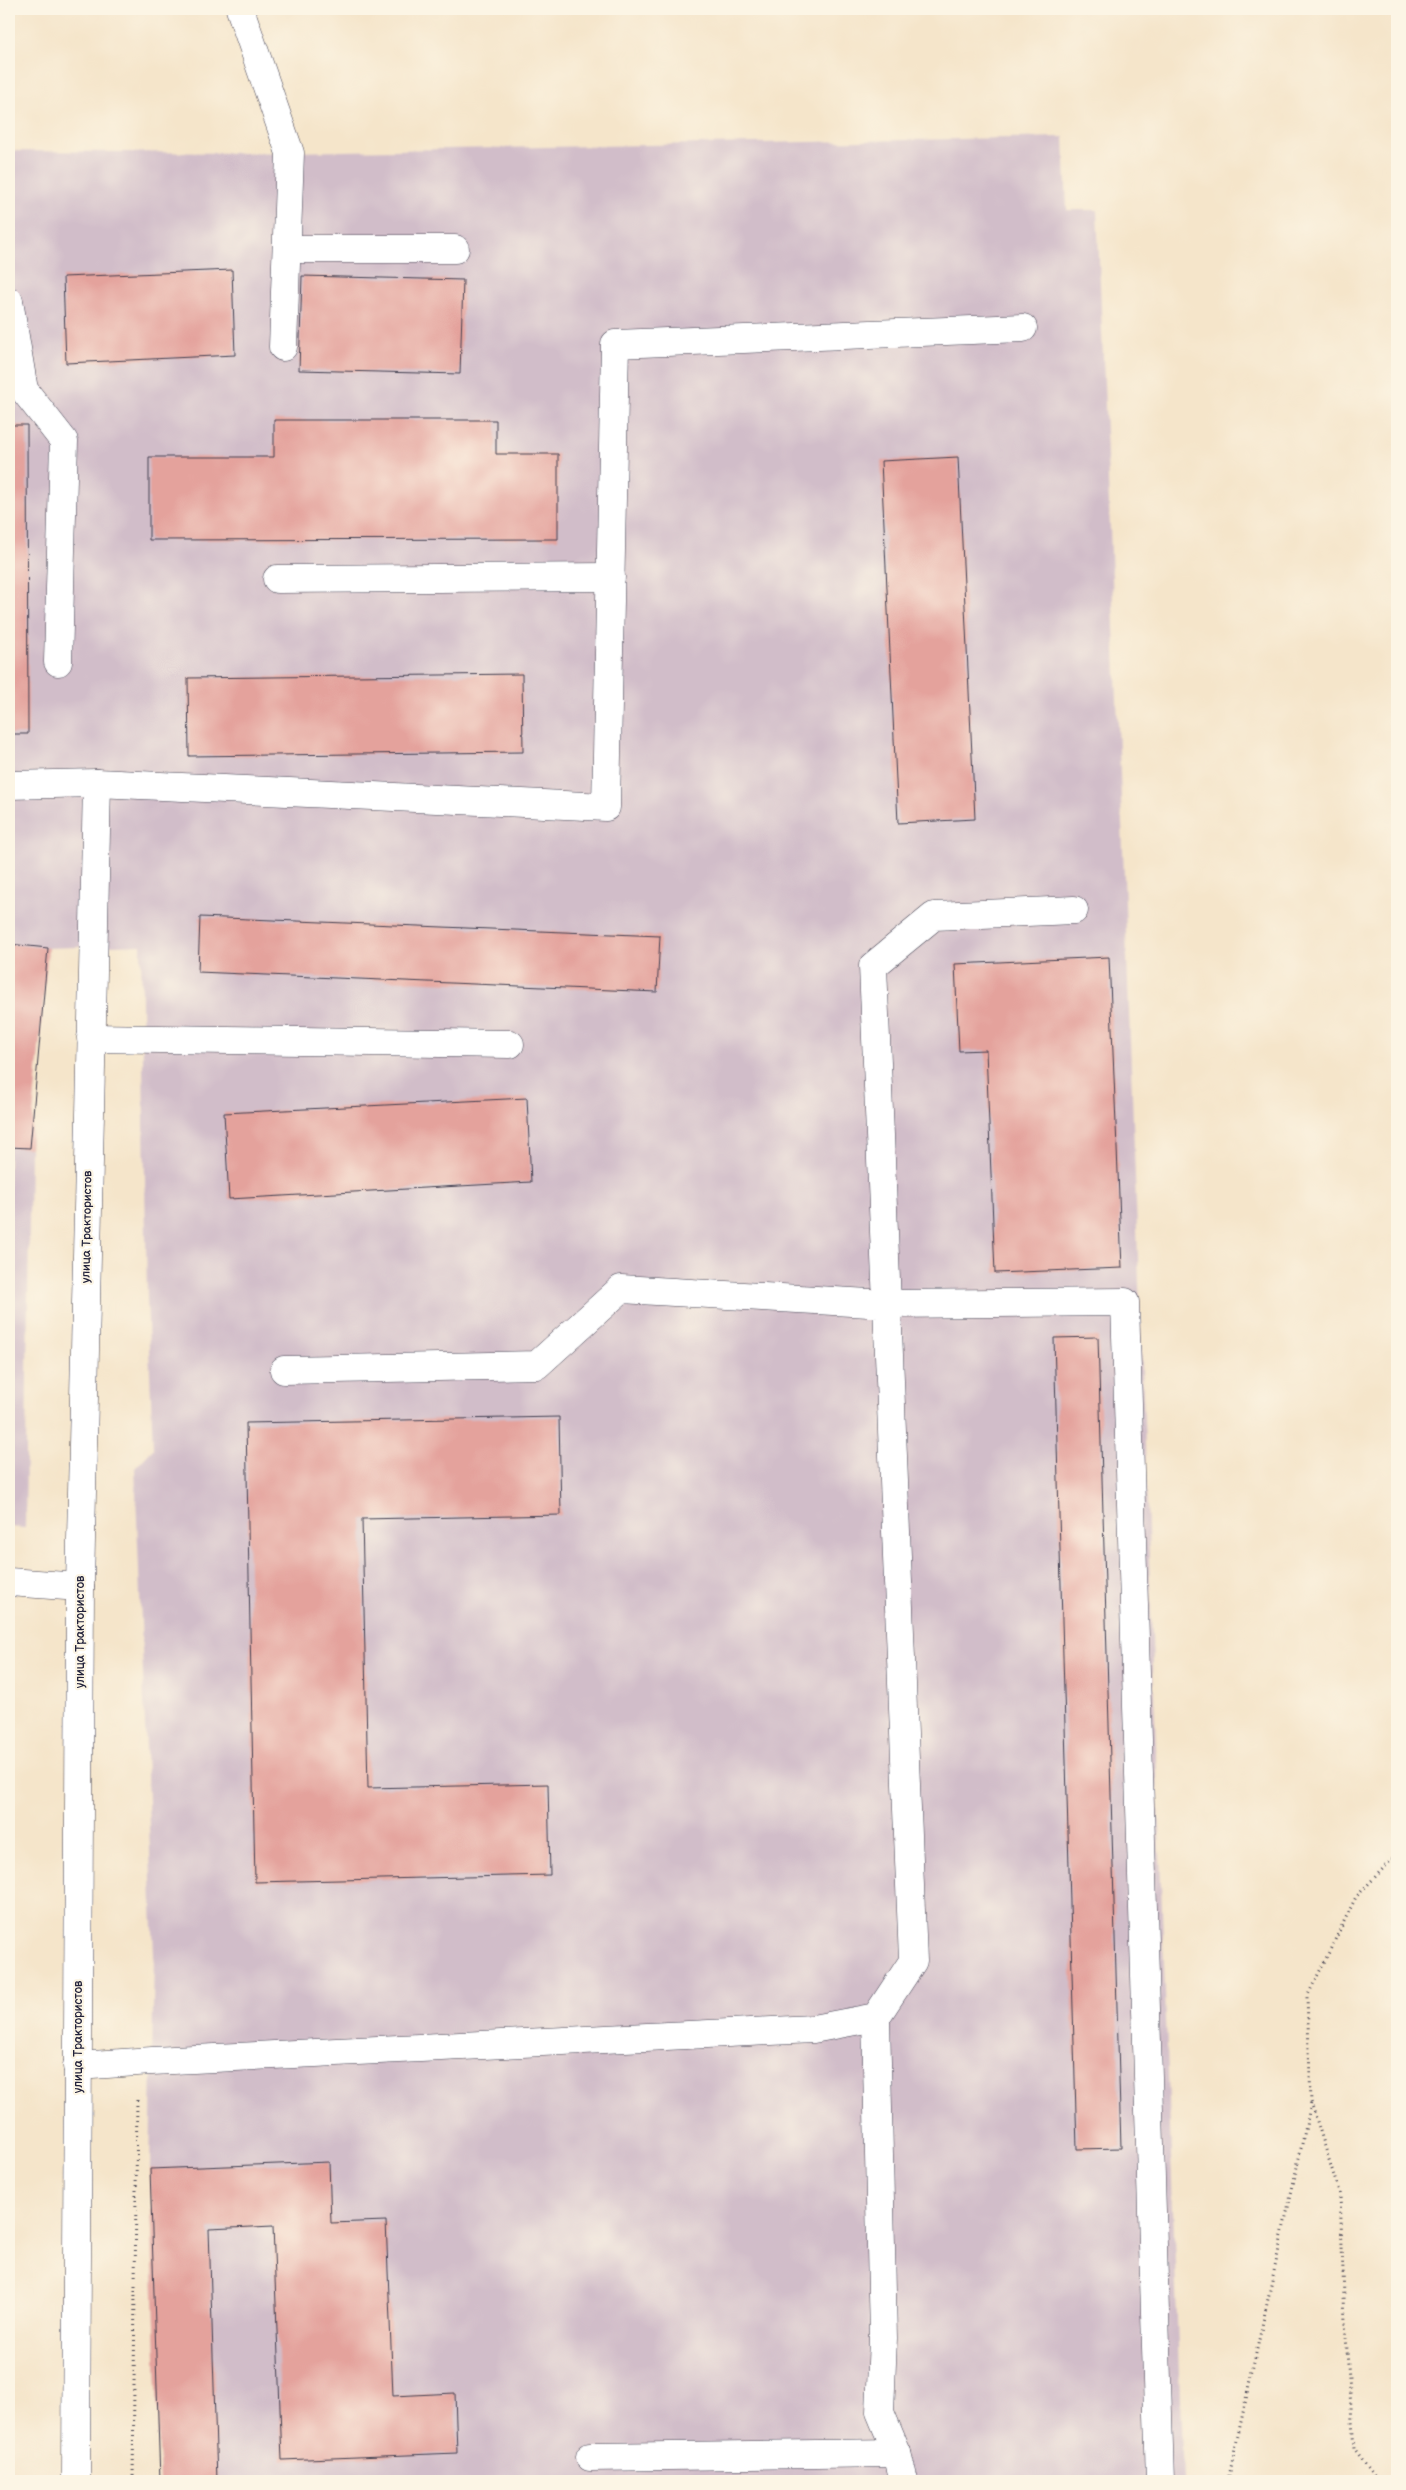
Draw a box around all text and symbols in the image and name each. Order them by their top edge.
street label: улица Трактористов [79,1170,95,1283]
street label: улица Трактористов [73,1575,88,1688]
street label: улица Трактористов [71,1980,86,2093]

